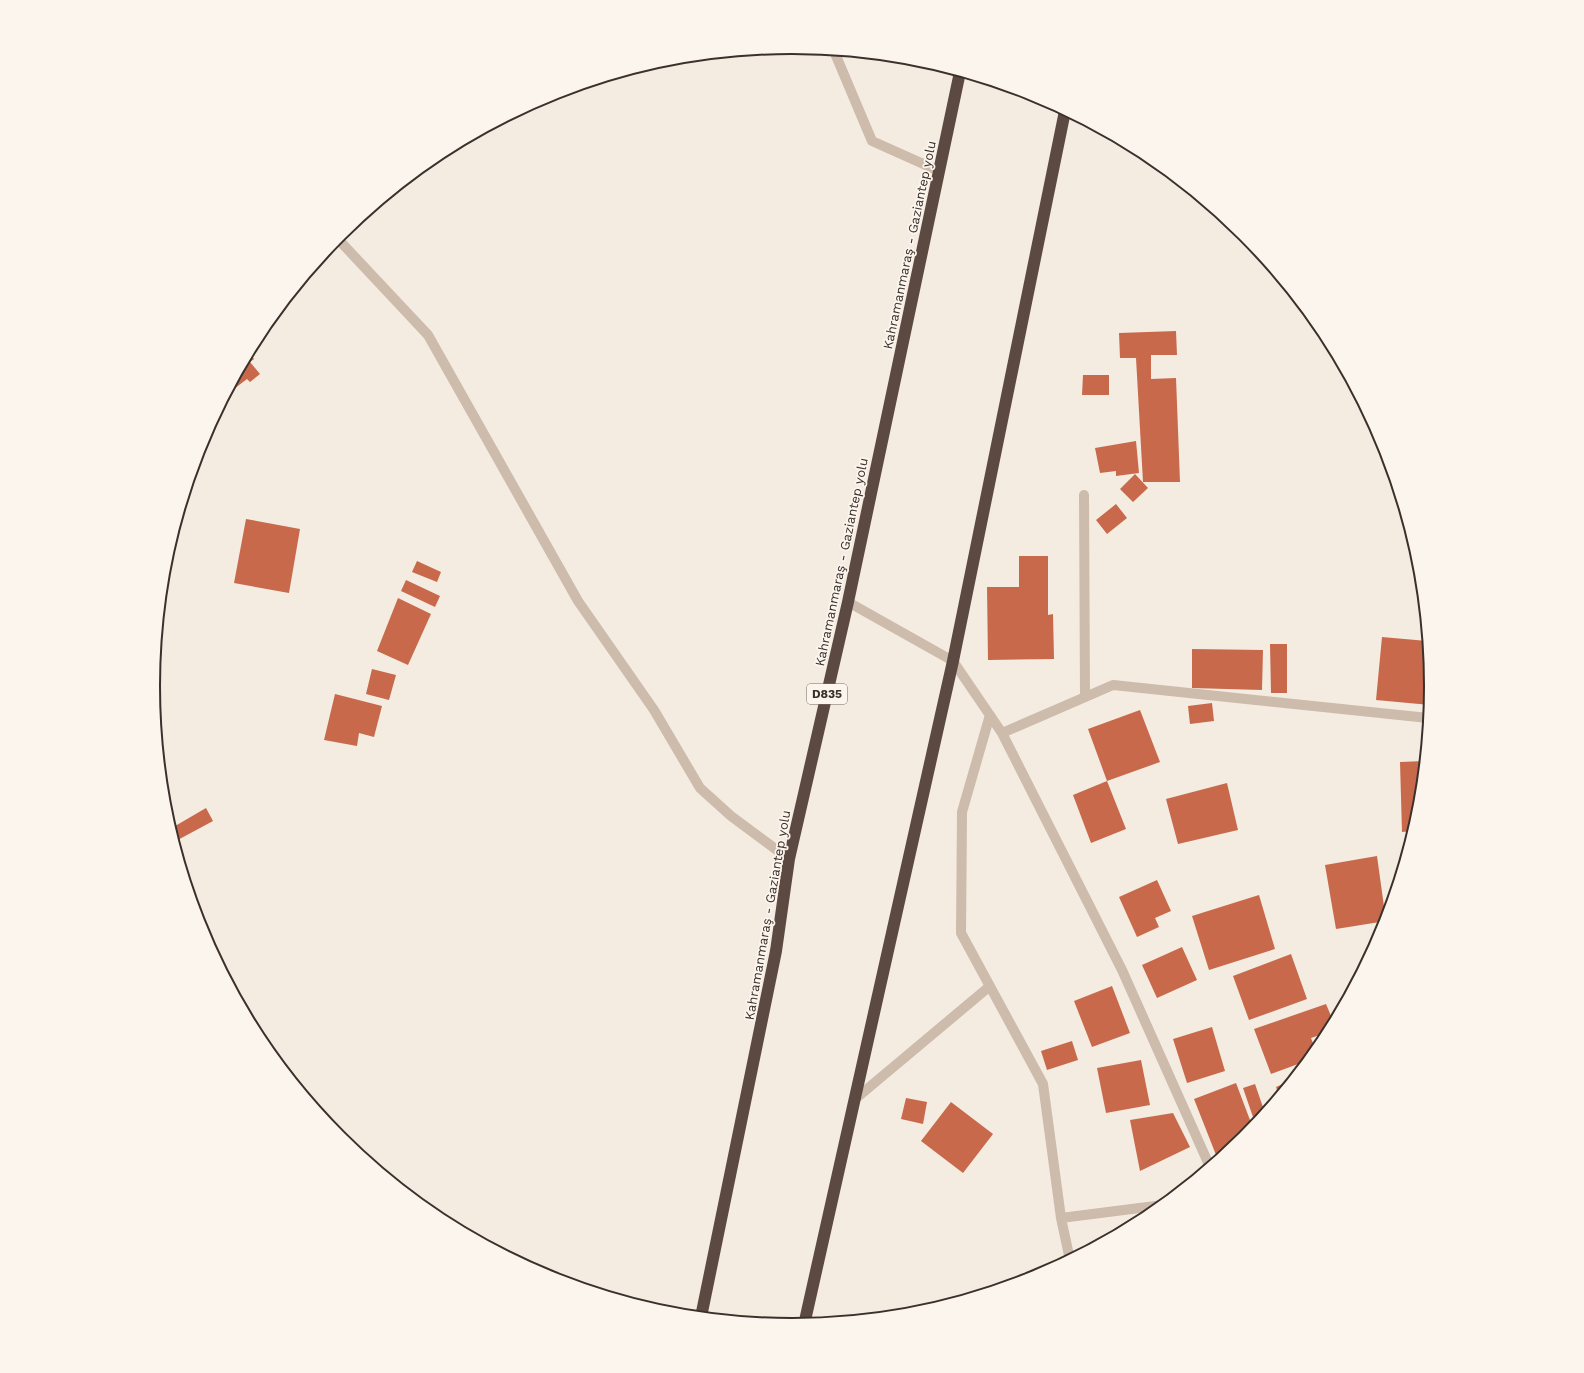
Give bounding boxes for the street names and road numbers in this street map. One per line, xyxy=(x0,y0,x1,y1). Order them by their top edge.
street label: Kahramanmaraş - Gaziantep yolu xyxy=(880,139,939,351)
street label: Kahramanmaraş - Gaziantep yolu xyxy=(812,456,871,668)
road number: D835 xyxy=(807,684,847,704)
street label: Kahramanmaraş - Gaziantep yolu xyxy=(742,809,793,1021)

